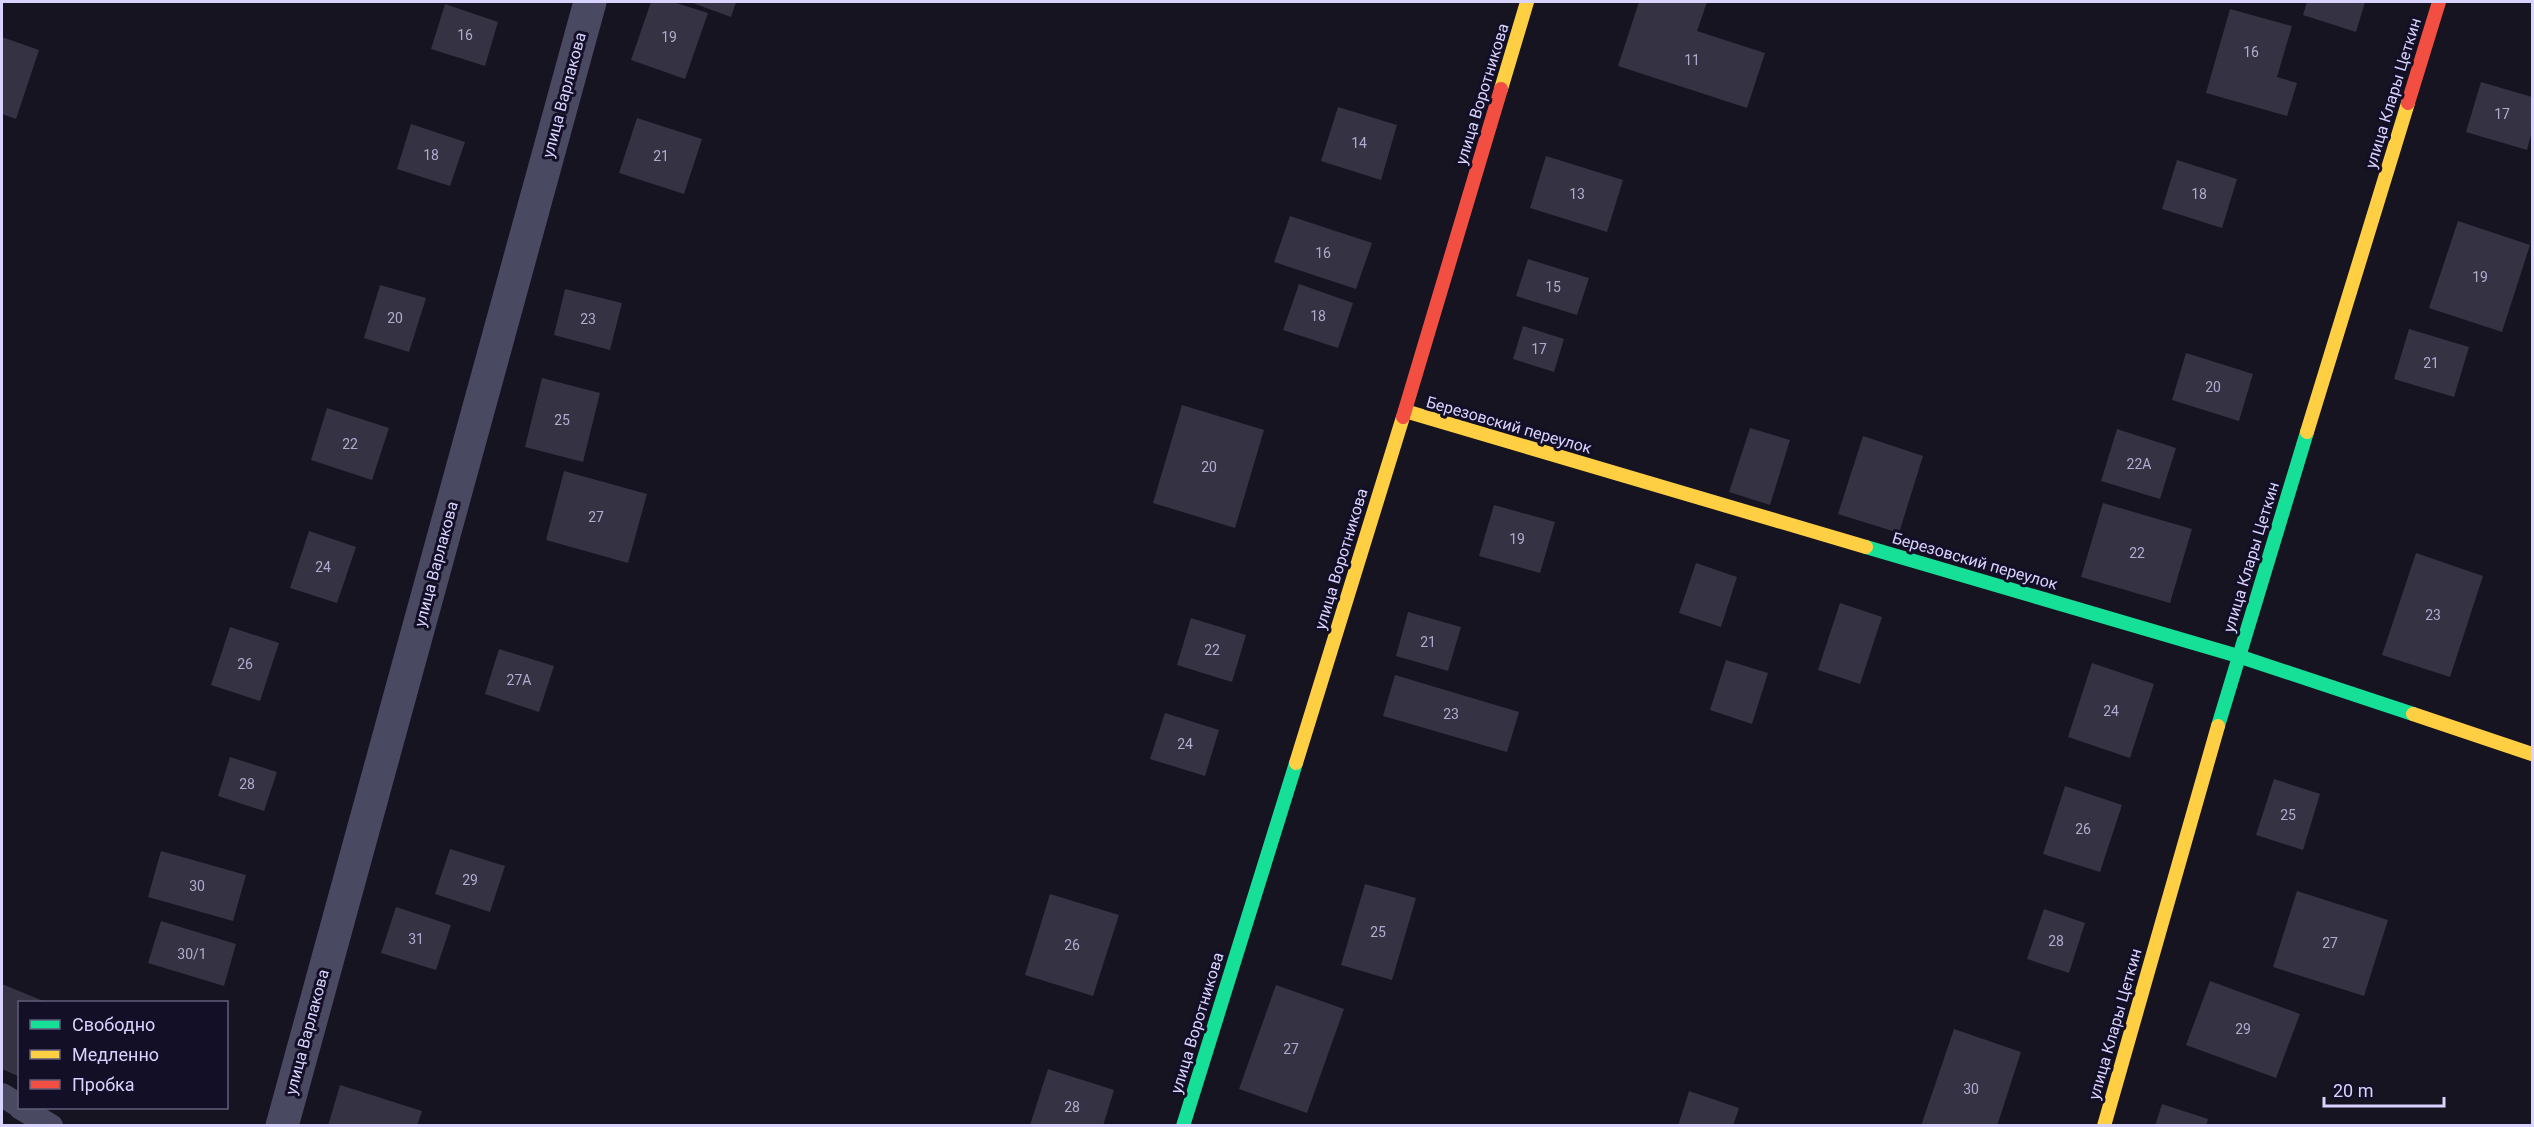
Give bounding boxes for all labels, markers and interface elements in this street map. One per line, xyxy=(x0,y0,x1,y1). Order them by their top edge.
street label: улица Клары Цеткин xyxy=(2361,15,2425,171)
street label: улица Воротникова xyxy=(1451,21,1513,167)
house number: 16 xyxy=(457,27,473,43)
house number: 19 xyxy=(661,29,677,45)
street label: улица Варлакова xyxy=(538,30,590,160)
house number: 16 xyxy=(2243,44,2259,60)
house number: 11 xyxy=(1684,52,1700,68)
house number: 17 xyxy=(2494,106,2510,122)
house number: 14 xyxy=(1351,135,1367,151)
house number: 18 xyxy=(423,147,439,163)
house number: 21 xyxy=(653,148,669,164)
house number: 13 xyxy=(1569,186,1585,202)
house number: 18 xyxy=(2191,186,2207,202)
house number: 16 xyxy=(1315,245,1331,261)
house number: 19 xyxy=(2472,269,2488,285)
house number: 15 xyxy=(1545,279,1561,295)
house number: 18 xyxy=(1310,308,1326,324)
house number: 20 xyxy=(387,310,403,326)
house number: 23 xyxy=(580,311,596,327)
house number: 17 xyxy=(1531,341,1547,357)
house number: 21 xyxy=(2423,355,2439,371)
house number: 20 xyxy=(2205,379,2221,395)
street label: Березовский переулок xyxy=(1424,392,1594,458)
house number: 25 xyxy=(554,412,570,428)
house number: 22 xyxy=(342,436,358,452)
house number: 22А xyxy=(2127,456,2151,472)
house number: 20 xyxy=(1201,459,1217,475)
street label: улица Клары Цеткин xyxy=(2219,479,2283,635)
street label: улица Воротникова xyxy=(1310,486,1372,632)
street label: улица Варлакова xyxy=(410,499,462,629)
house number: 27 xyxy=(588,509,604,525)
street label: Березовский переулок xyxy=(1890,528,2060,594)
house number: 19 xyxy=(1509,531,1525,547)
house number: 22 xyxy=(2129,545,2145,561)
house number: 24 xyxy=(315,559,331,575)
house number: 23 xyxy=(2425,607,2441,623)
house number: 21 xyxy=(1420,634,1436,650)
house number: 22 xyxy=(1204,642,1220,658)
house number: 26 xyxy=(237,656,253,672)
house number: 27А xyxy=(507,672,531,688)
house number: 24 xyxy=(2103,703,2119,719)
house number: 23 xyxy=(1443,706,1459,722)
house number: 24 xyxy=(1177,736,1193,752)
house number: 28 xyxy=(239,776,255,792)
house number: 25 xyxy=(2280,807,2296,823)
house number: 26 xyxy=(2075,821,2091,837)
house number: 29 xyxy=(462,872,478,888)
house number: 30 xyxy=(189,878,205,894)
house number: 25 xyxy=(1370,924,1386,940)
house number: 31 xyxy=(408,931,424,947)
house number: 28 xyxy=(2048,933,2064,949)
house number: 27 xyxy=(2322,935,2338,951)
house number: 26 xyxy=(1064,937,1080,953)
house number: 30/1 xyxy=(177,946,207,962)
street label: улица Клары Цеткин xyxy=(2084,946,2146,1102)
street label: улица Воротникова xyxy=(1166,950,1228,1096)
street label: улица Варлакова xyxy=(281,967,333,1097)
legend xyxy=(18,1001,228,1109)
text: Свободно xyxy=(72,1014,155,1035)
house number: 29 xyxy=(2235,1021,2251,1037)
house number: 27 xyxy=(1283,1041,1299,1057)
text: Медленно xyxy=(72,1044,159,1065)
scale bar xyxy=(2324,1070,2444,1108)
text: Пробка xyxy=(72,1074,135,1095)
text: 20 m xyxy=(2333,1080,2373,1101)
house number: 30 xyxy=(1963,1081,1979,1097)
house number: 28 xyxy=(1064,1099,1080,1115)

